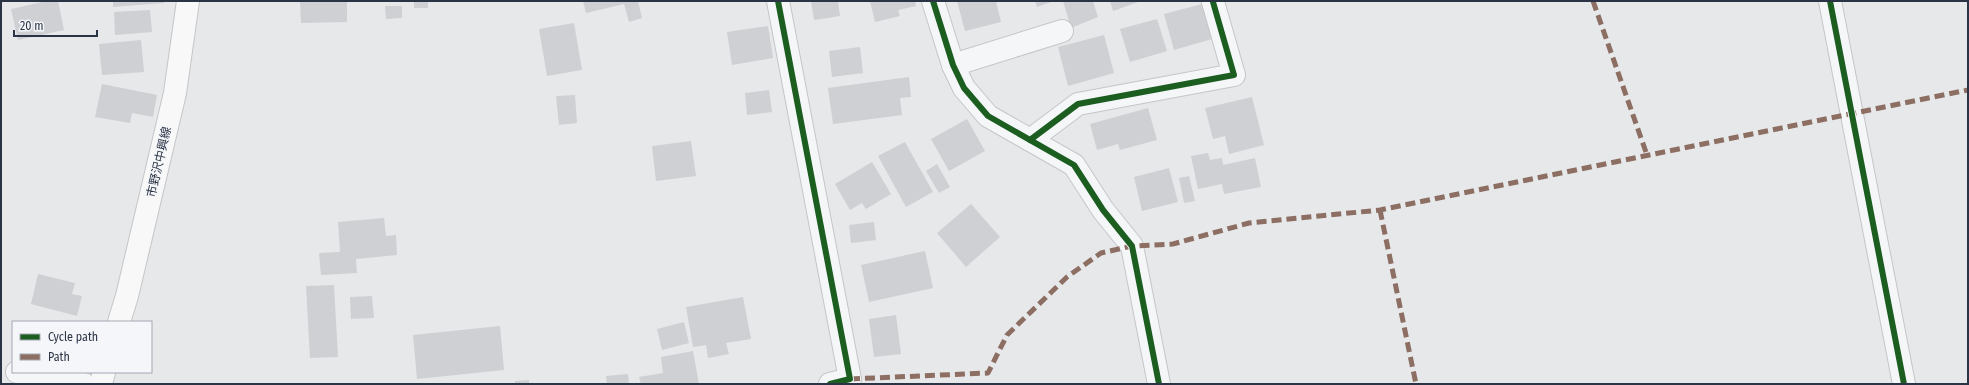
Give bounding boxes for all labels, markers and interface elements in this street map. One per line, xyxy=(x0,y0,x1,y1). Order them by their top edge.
scale bar xyxy=(14,12,97,38)
text: 20 m xyxy=(20,19,44,33)
street label: 市野沢中興線 xyxy=(144,125,174,199)
legend xyxy=(12,321,152,373)
text: Cycle path xyxy=(48,330,98,344)
text: Path xyxy=(48,350,70,364)

